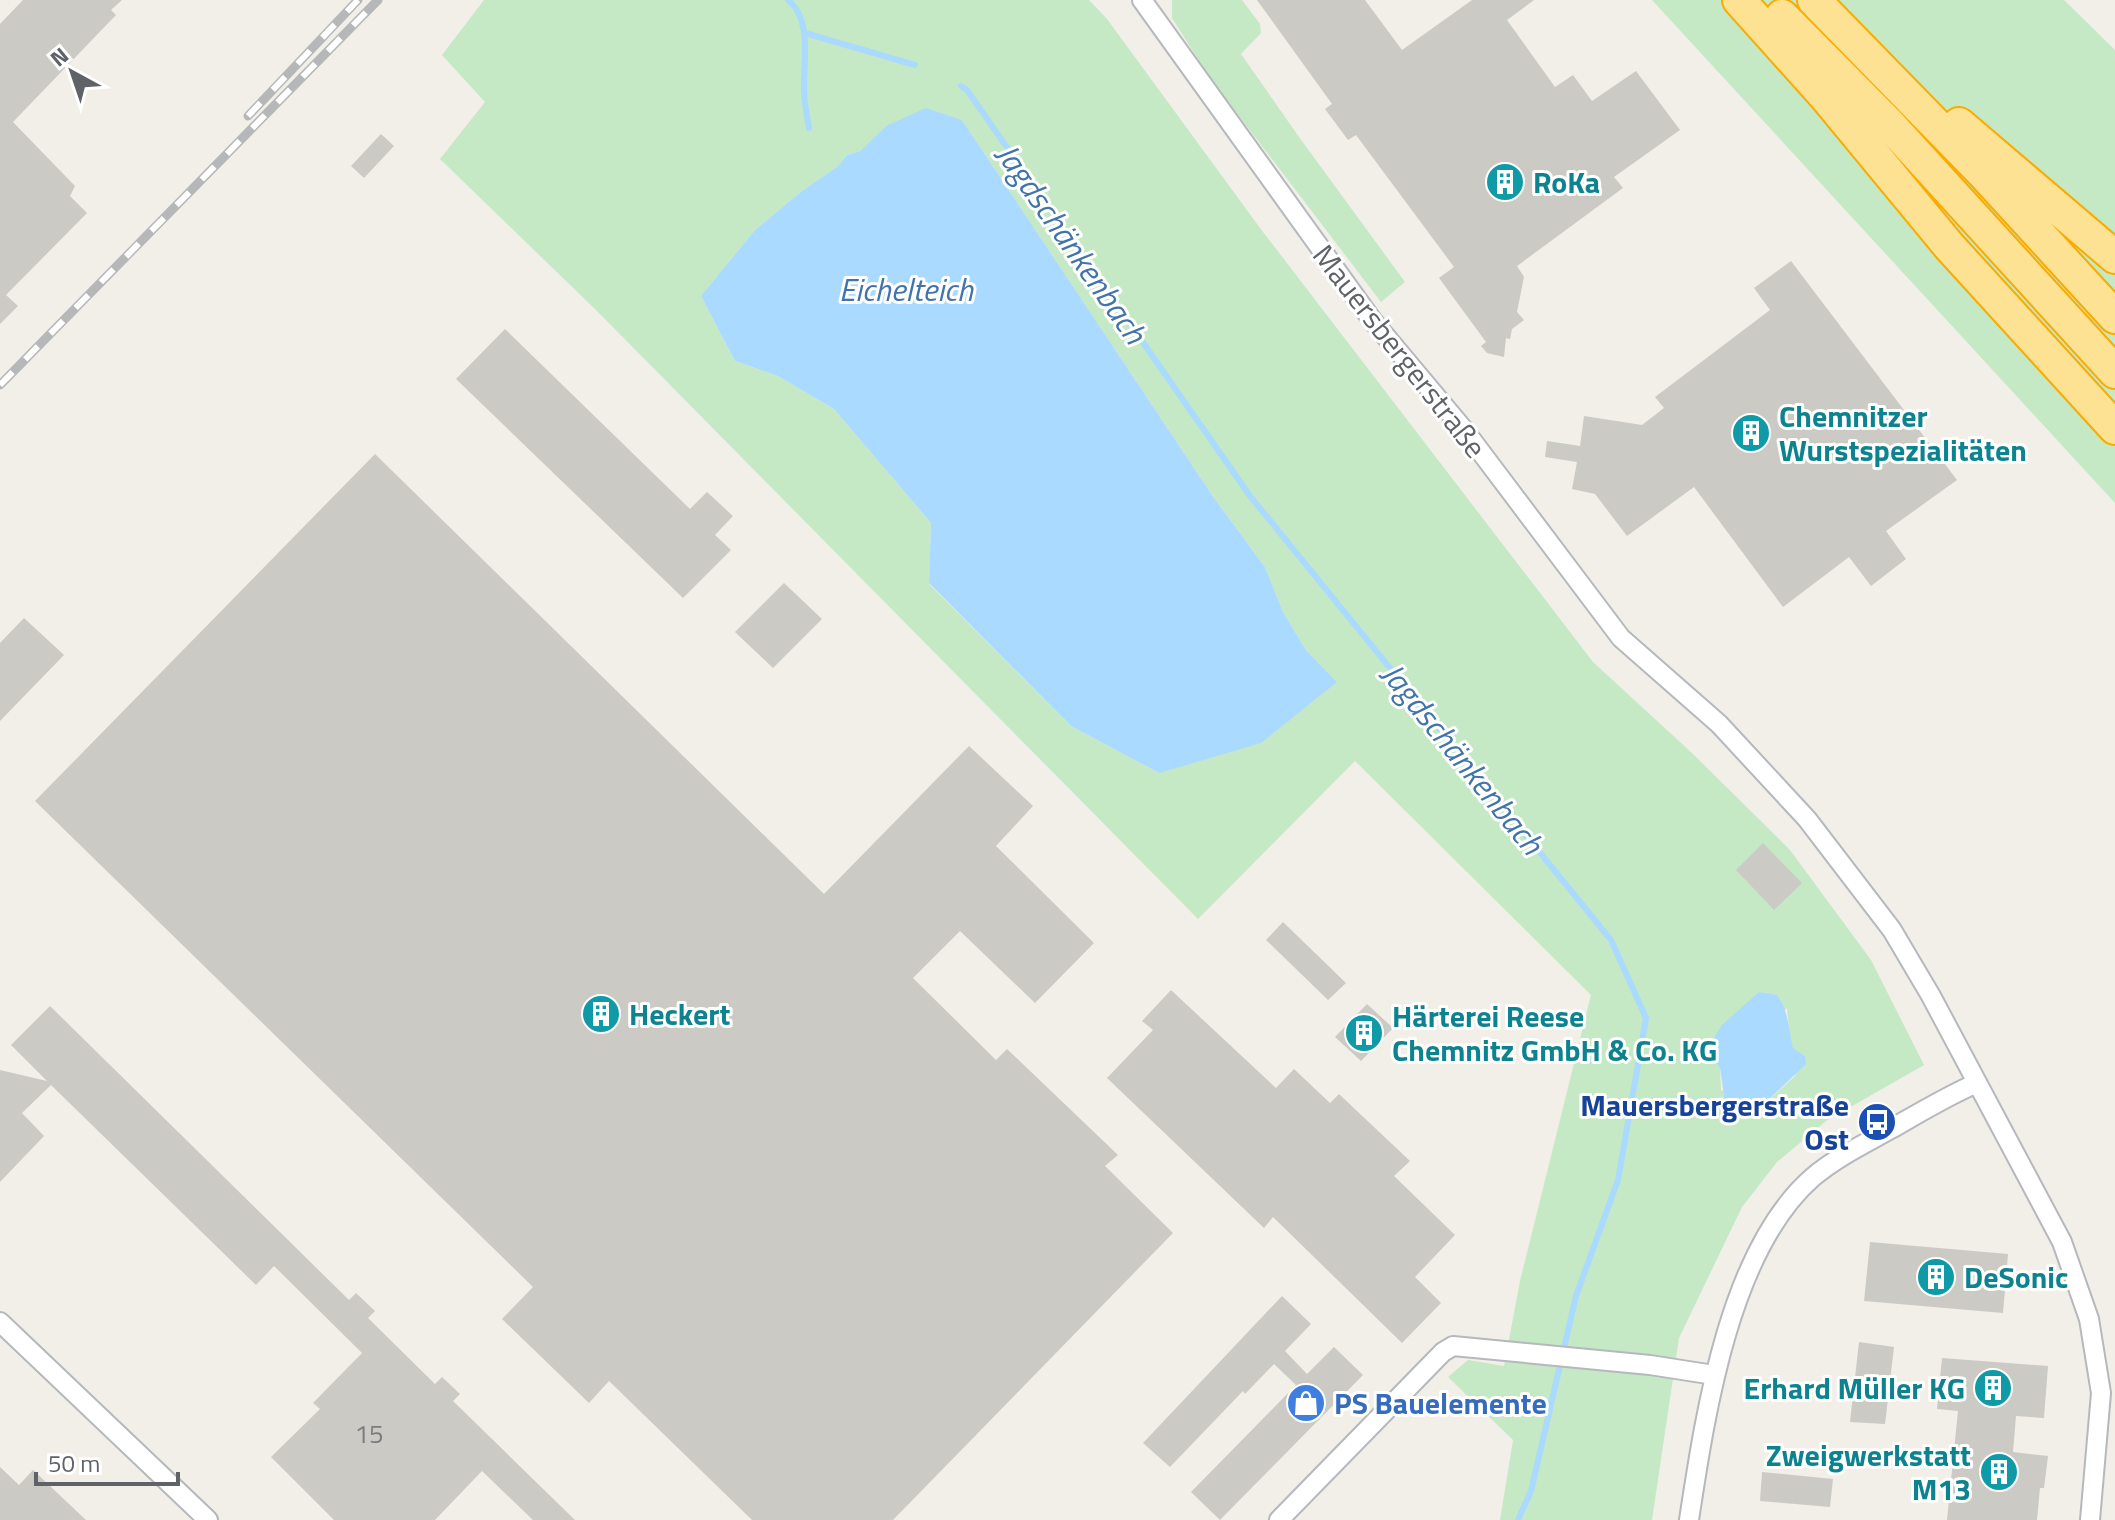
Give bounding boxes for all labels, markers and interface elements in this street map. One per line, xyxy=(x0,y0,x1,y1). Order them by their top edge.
north arrow xyxy=(32,32,112,112)
text: N xyxy=(42,39,76,75)
water label: Jagdschänkenbach xyxy=(985,133,1160,354)
place label: RoKa xyxy=(1533,159,1600,205)
building icon: RoKa xyxy=(1484,161,1526,203)
street label: Mauersbergerstraße xyxy=(1302,234,1498,468)
water label: Eichelteich xyxy=(839,265,974,313)
place label: Chemnitzer Wurstspezialitäten xyxy=(1779,393,2027,473)
building icon: Chemnitzer Wurstspezialitäten xyxy=(1730,412,1772,454)
water label: Jagdschänkenbach xyxy=(1370,651,1556,865)
place label: Heckert xyxy=(629,991,730,1037)
building icon: Heckert xyxy=(580,993,622,1035)
place label: Härterei Reese Chemnitz GmbH & Co. KG xyxy=(1392,993,1717,1073)
building icon: Härterei Reese Chemnitz GmbH & Co. KG xyxy=(1343,1012,1385,1054)
place label: Mauersbergerstraße Ost xyxy=(1580,1082,1849,1162)
bus stop icon: Mauersbergerstraße Ost xyxy=(1856,1101,1898,1143)
place label: DeSonic xyxy=(1964,1254,2068,1300)
building icon: DeSonic xyxy=(1915,1256,1957,1298)
place label: Erhard Müller KG xyxy=(1744,1365,1965,1411)
building icon: Erhard Müller KG xyxy=(1972,1367,2014,1409)
place label: PS Bauelemente xyxy=(1334,1380,1547,1426)
shop icon: PS Bauelemente xyxy=(1285,1382,1327,1424)
house number: 15 xyxy=(354,1414,384,1453)
place label: Zweigwerkstatt M13 xyxy=(1766,1432,1971,1512)
scale bar xyxy=(36,1436,178,1486)
text: 50 m xyxy=(48,1445,100,1481)
building icon: Zweigwerkstatt M13 xyxy=(1978,1451,2020,1493)

